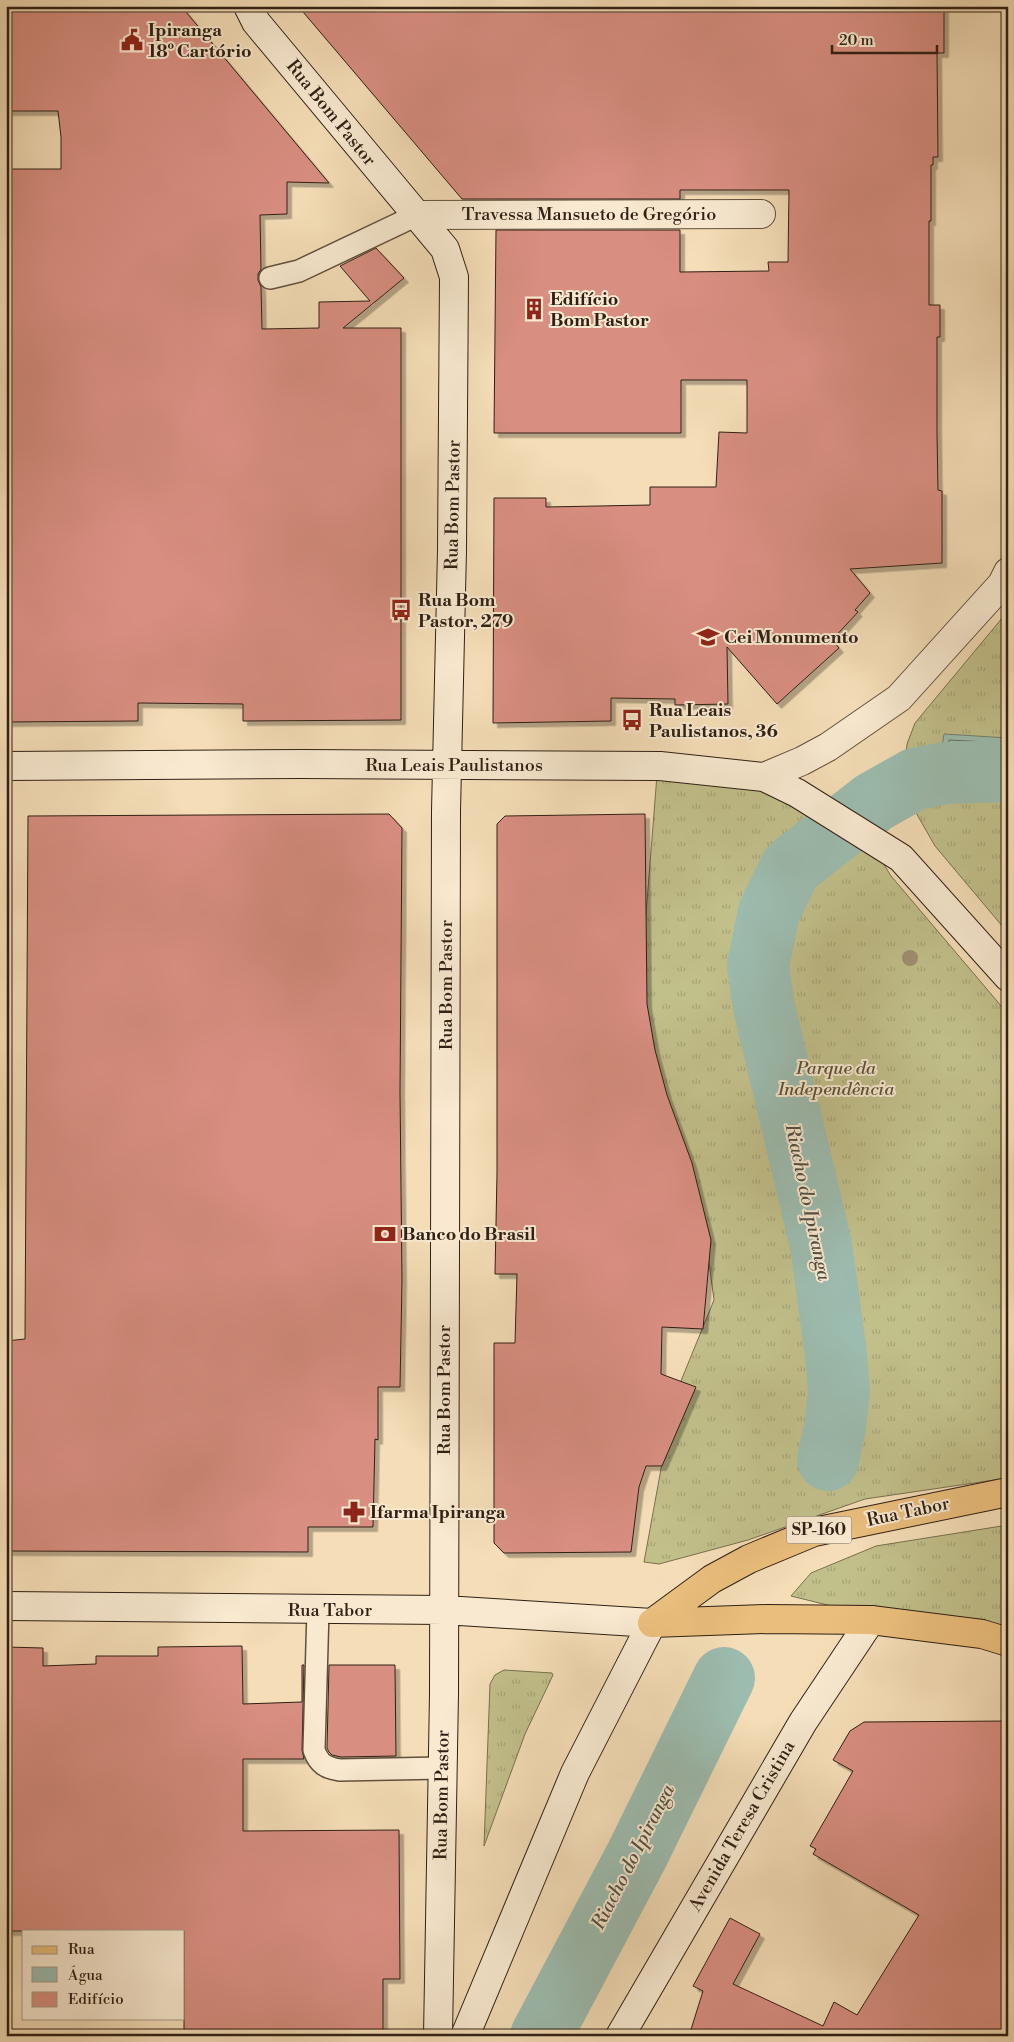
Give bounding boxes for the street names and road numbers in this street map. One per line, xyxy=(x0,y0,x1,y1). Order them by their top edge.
street label: Rua Bom Pastor xyxy=(281,55,381,171)
street label: Travessa Mansueto de Gregório xyxy=(462,203,716,226)
street label: Rua Bom Pastor xyxy=(440,439,466,570)
street label: Rua Leais Paulistanos xyxy=(365,754,543,777)
street label: Rua Bom Pastor xyxy=(435,920,458,1050)
street label: Rua Bom Pastor xyxy=(433,1325,456,1455)
street label: Rua Tabor xyxy=(864,1492,952,1532)
road number: SP-160 xyxy=(786,1516,852,1544)
street label: Rua Tabor xyxy=(288,1599,372,1622)
street label: Rua Bom Pastor xyxy=(429,1729,455,1860)
street label: Avenida Teresa Cristina xyxy=(683,1736,801,1916)

